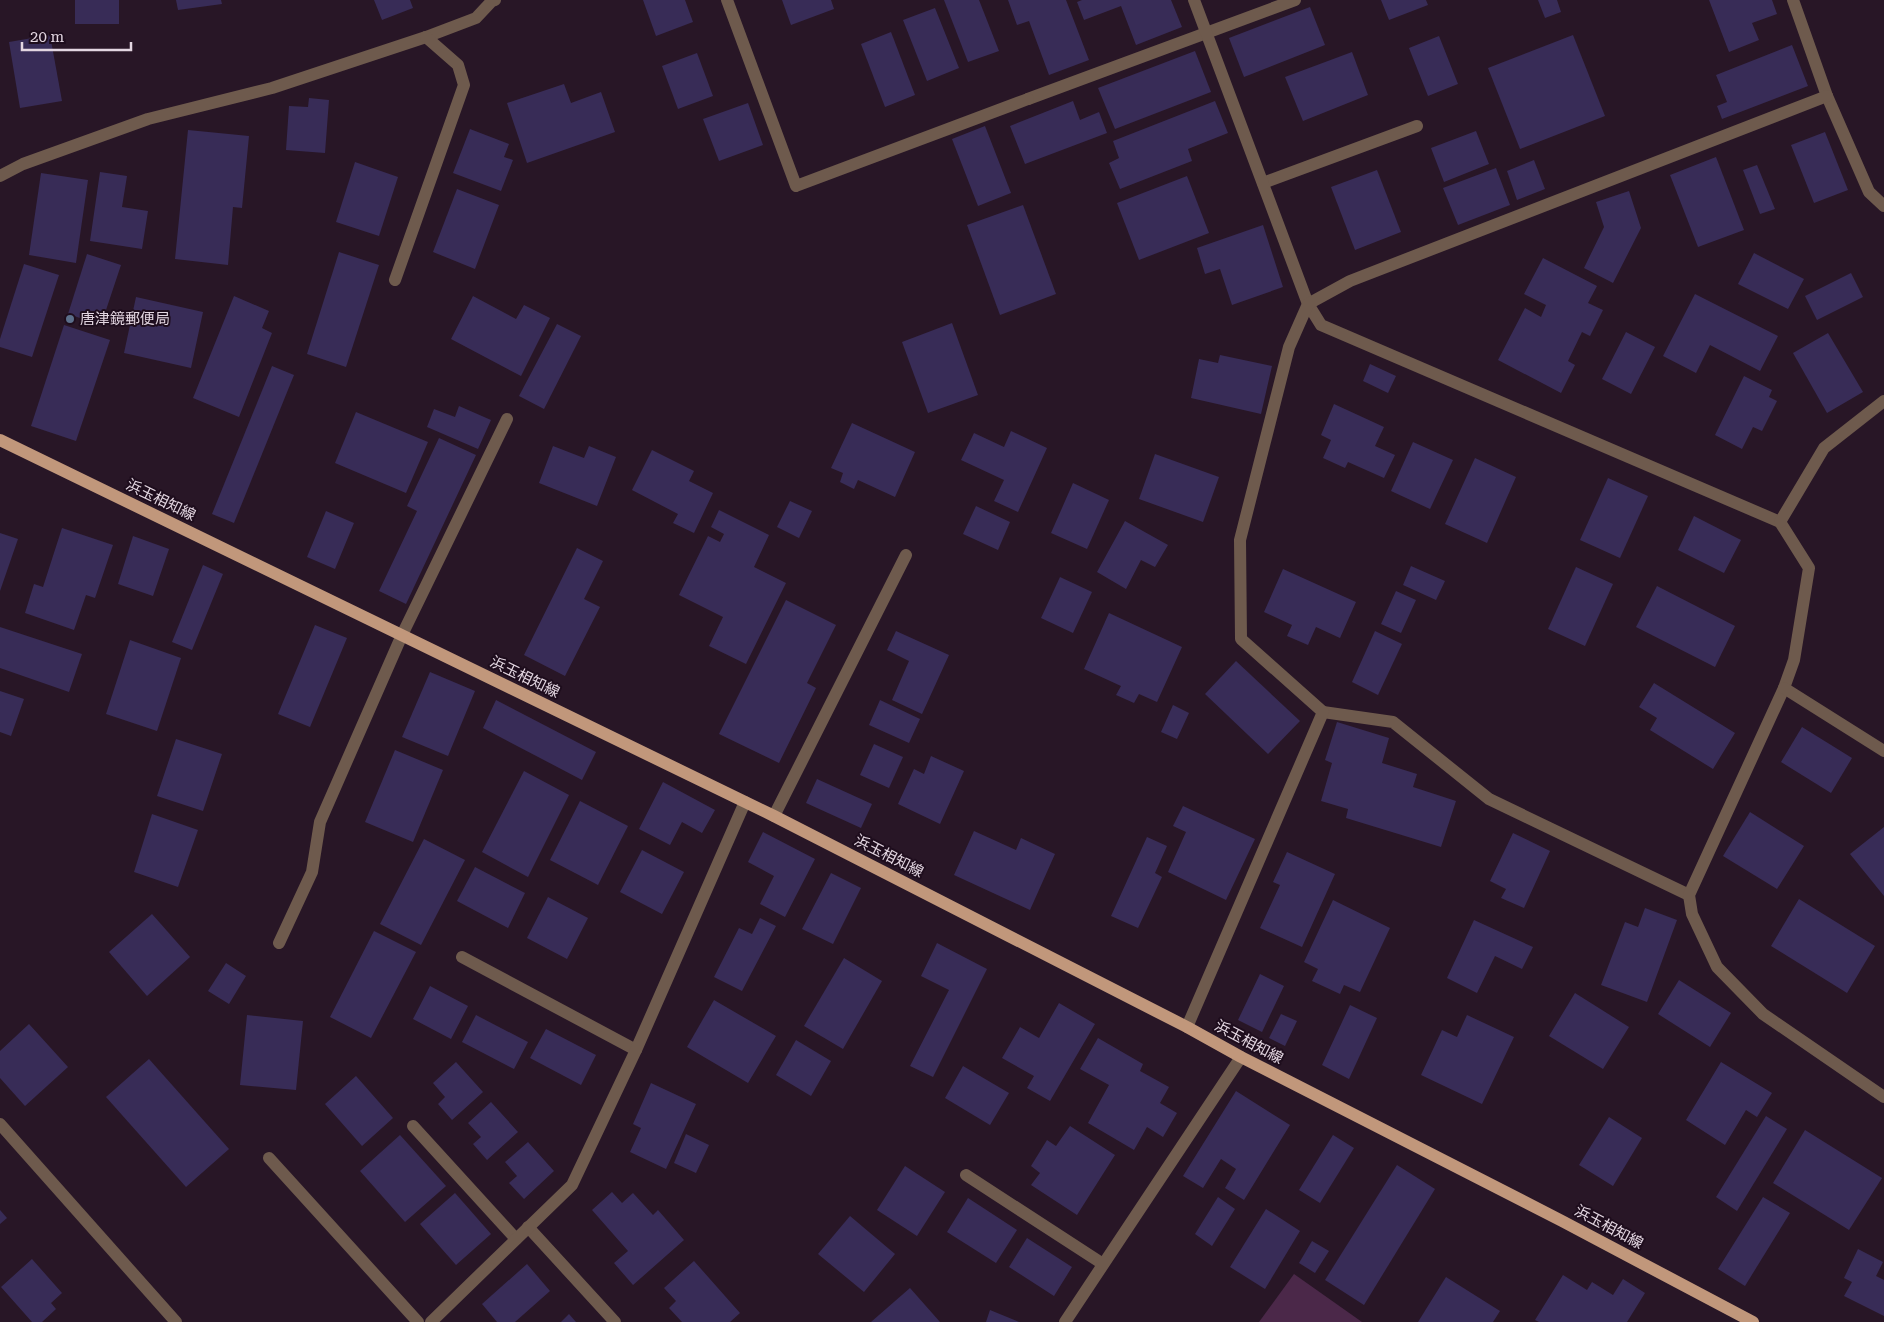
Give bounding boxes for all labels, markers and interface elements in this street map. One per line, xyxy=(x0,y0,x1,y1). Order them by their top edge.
scale bar xyxy=(22,20,131,52)
text: 20 m xyxy=(30,28,65,46)
place label: 唐津鏡郵便局 xyxy=(80,310,170,328)
marker: 唐津鏡郵便局 xyxy=(64,313,76,325)
street label: 浜玉相知線 xyxy=(123,475,199,525)
street label: 浜玉相知線 xyxy=(487,652,563,702)
street label: 浜玉相知線 xyxy=(851,831,927,881)
street label: 浜玉相知線 xyxy=(1212,1016,1286,1068)
street label: 浜玉相知線 xyxy=(1572,1201,1646,1253)

